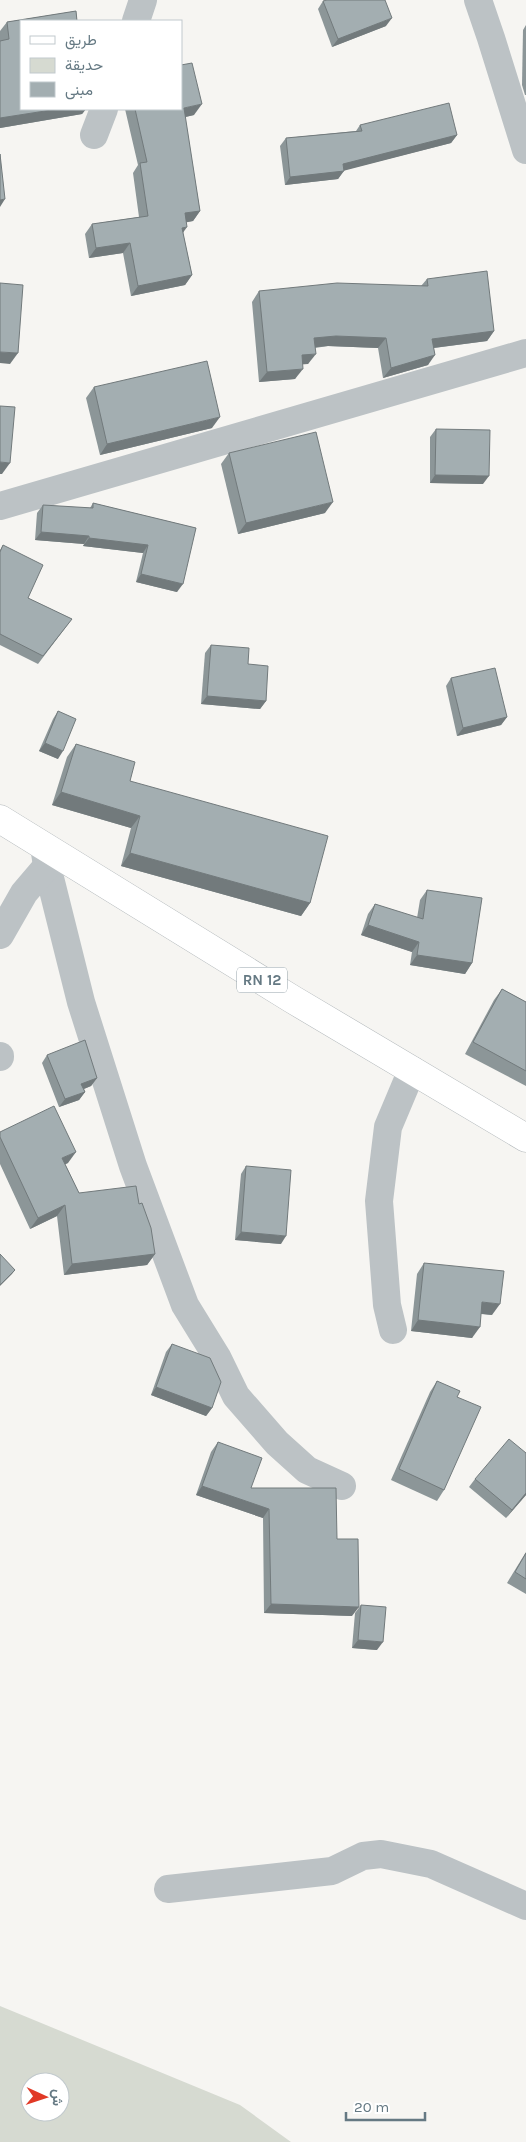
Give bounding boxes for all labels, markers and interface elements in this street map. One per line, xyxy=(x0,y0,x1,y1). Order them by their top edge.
legend xyxy=(20,20,182,110)
text: طريق xyxy=(65,31,97,50)
text: حديقة xyxy=(65,56,103,74)
text: مبنى xyxy=(65,81,93,100)
road number: RN 12 xyxy=(237,968,287,992)
north arrow xyxy=(20,2072,70,2122)
text: ش xyxy=(49,2089,66,2107)
scale bar xyxy=(346,2090,425,2122)
text: 20 m xyxy=(354,2098,389,2116)

